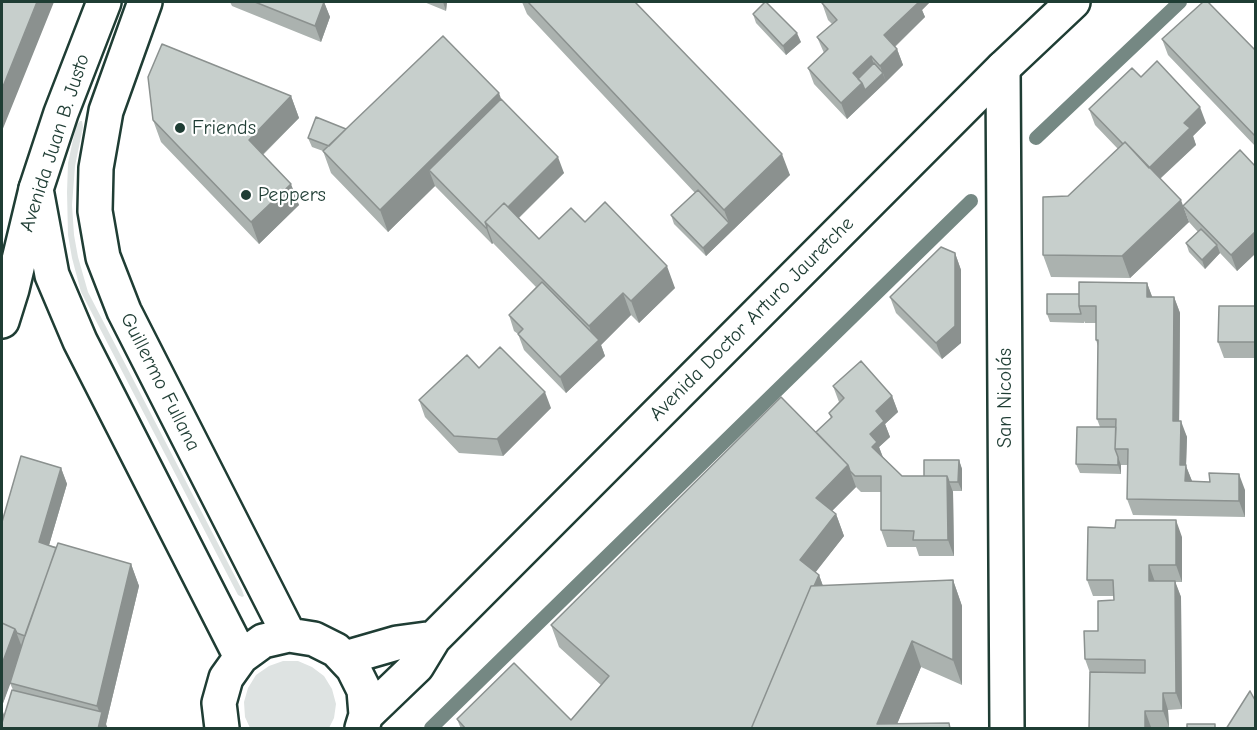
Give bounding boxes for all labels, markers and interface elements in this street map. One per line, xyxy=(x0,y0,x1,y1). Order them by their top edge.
street label: Avenida Juan B. Justo xyxy=(15,51,95,235)
place label: Friends xyxy=(192,116,256,140)
marker: Friends xyxy=(173,121,187,135)
place label: Peppers xyxy=(258,183,326,207)
marker: Peppers xyxy=(239,188,253,202)
street label: Avenida Doctor Arturo Jauretche xyxy=(645,212,859,426)
street label: Guillermo Fullana xyxy=(115,309,205,455)
street label: San Nicolás xyxy=(993,348,1017,448)

